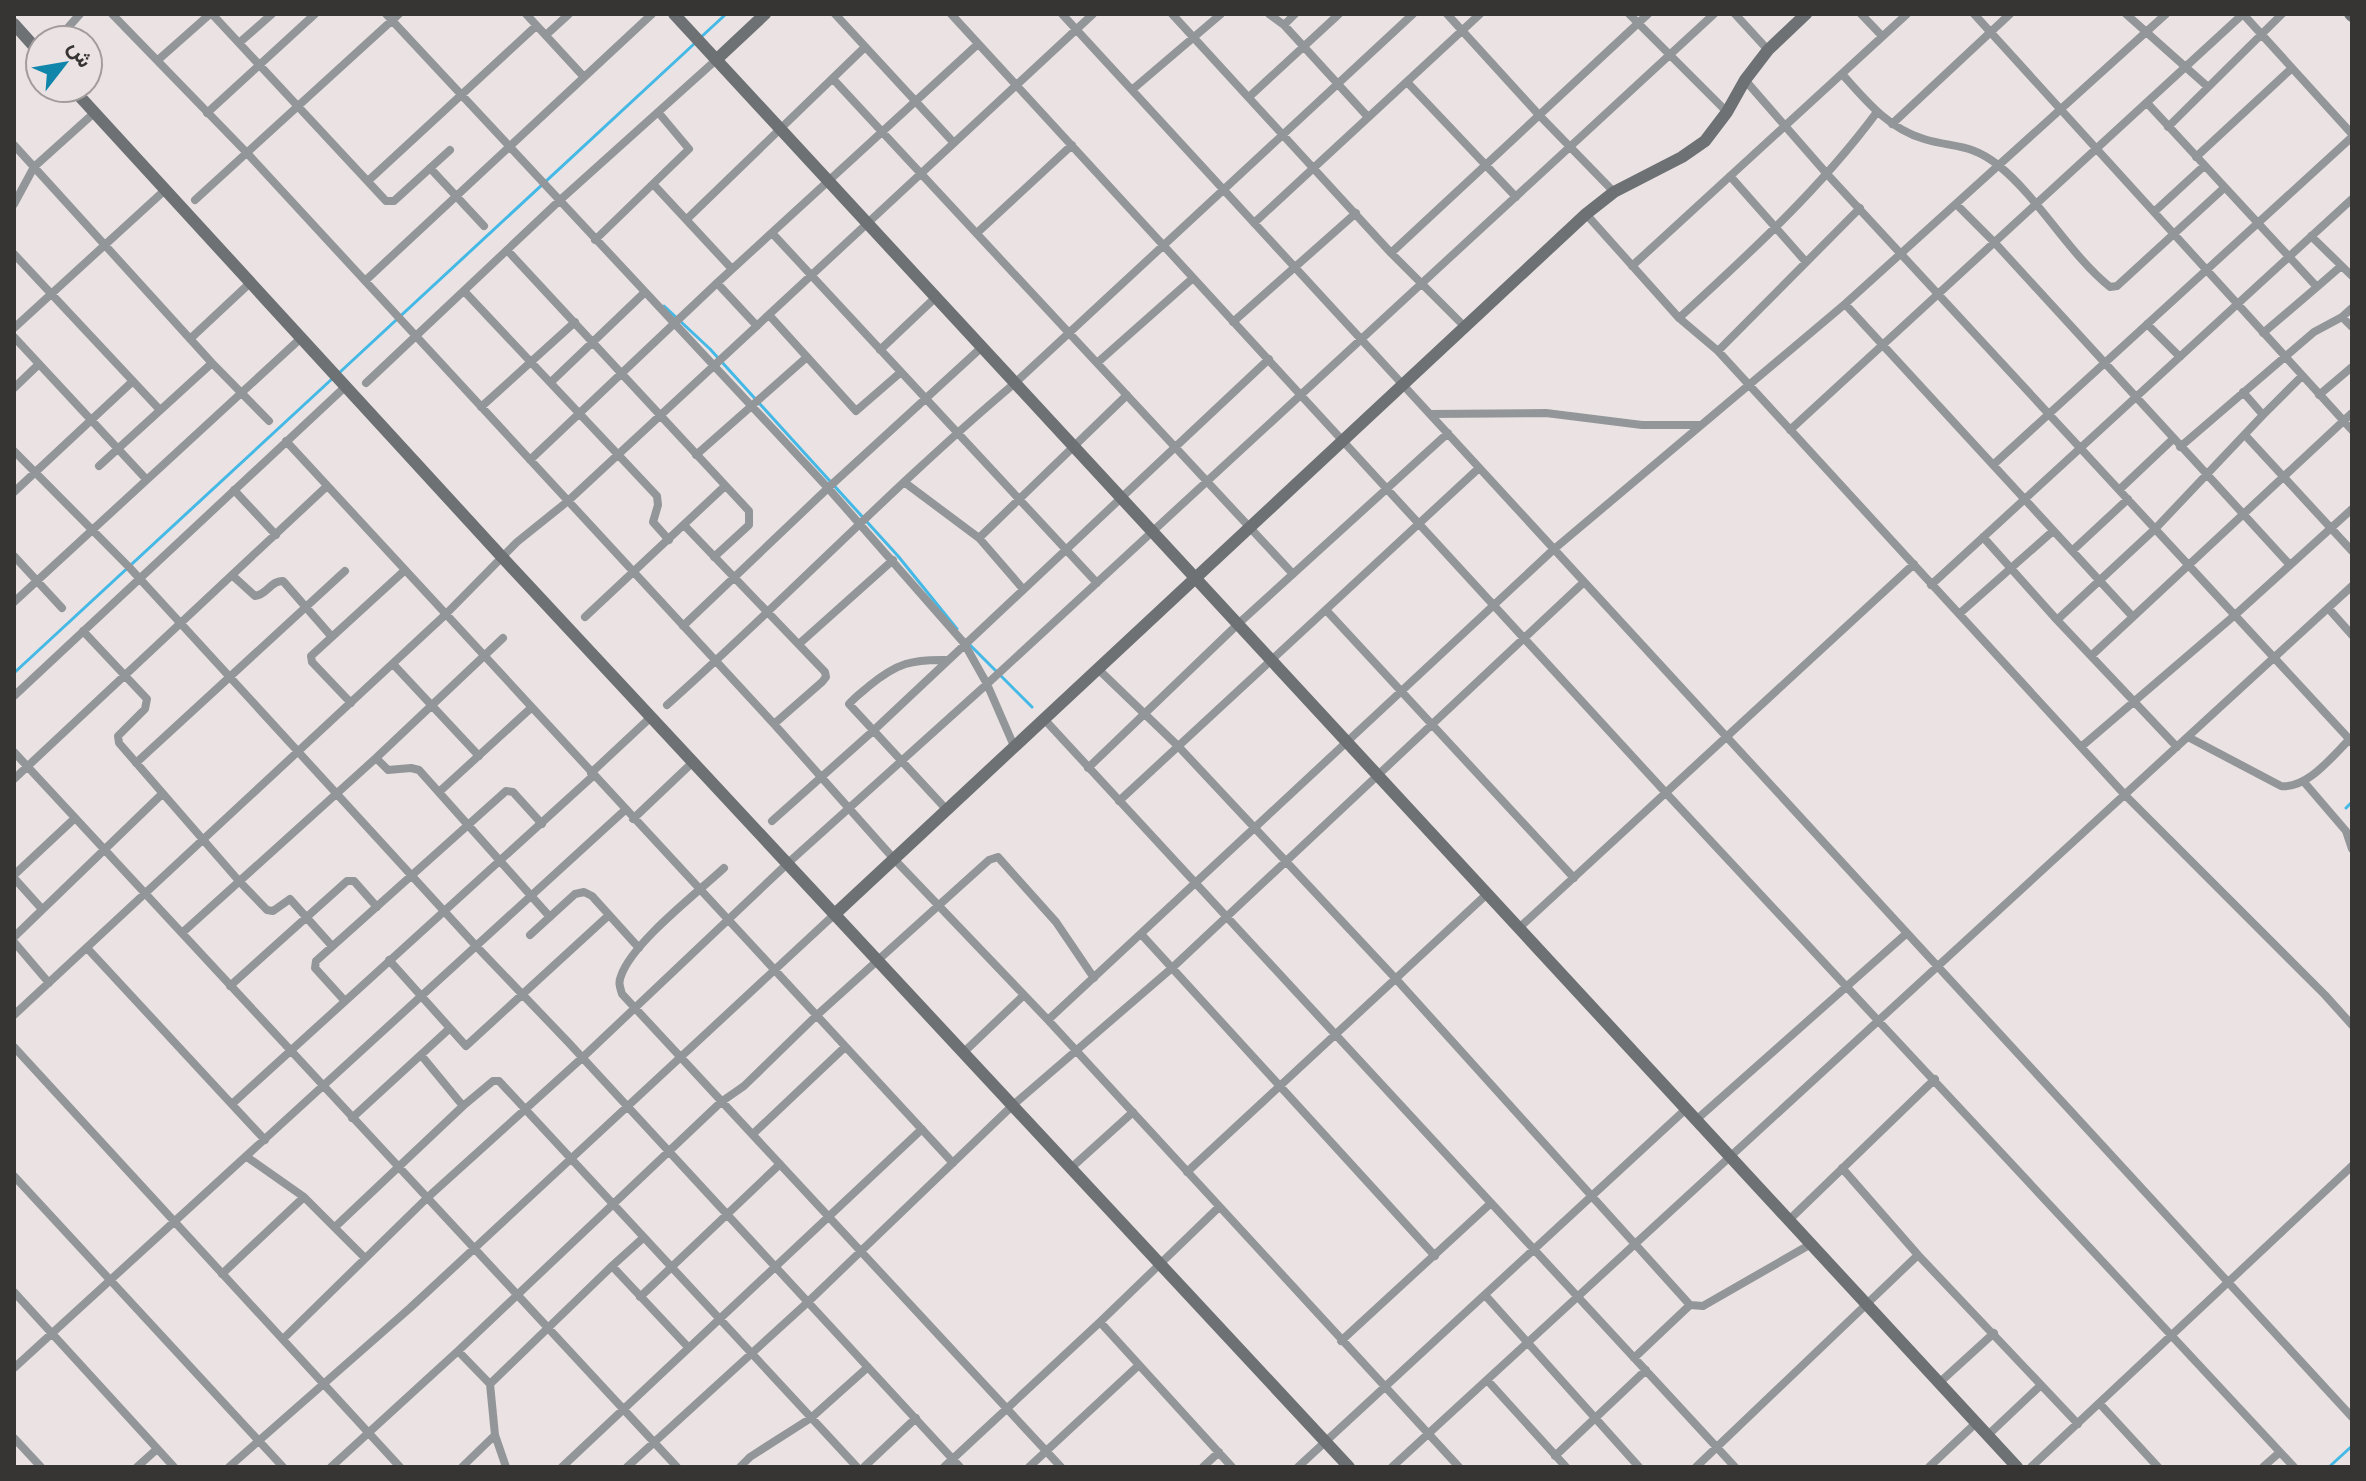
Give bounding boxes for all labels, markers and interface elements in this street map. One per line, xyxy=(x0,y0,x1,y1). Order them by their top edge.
north arrow xyxy=(24,24,104,104)
text: ش xyxy=(62,35,100,72)

